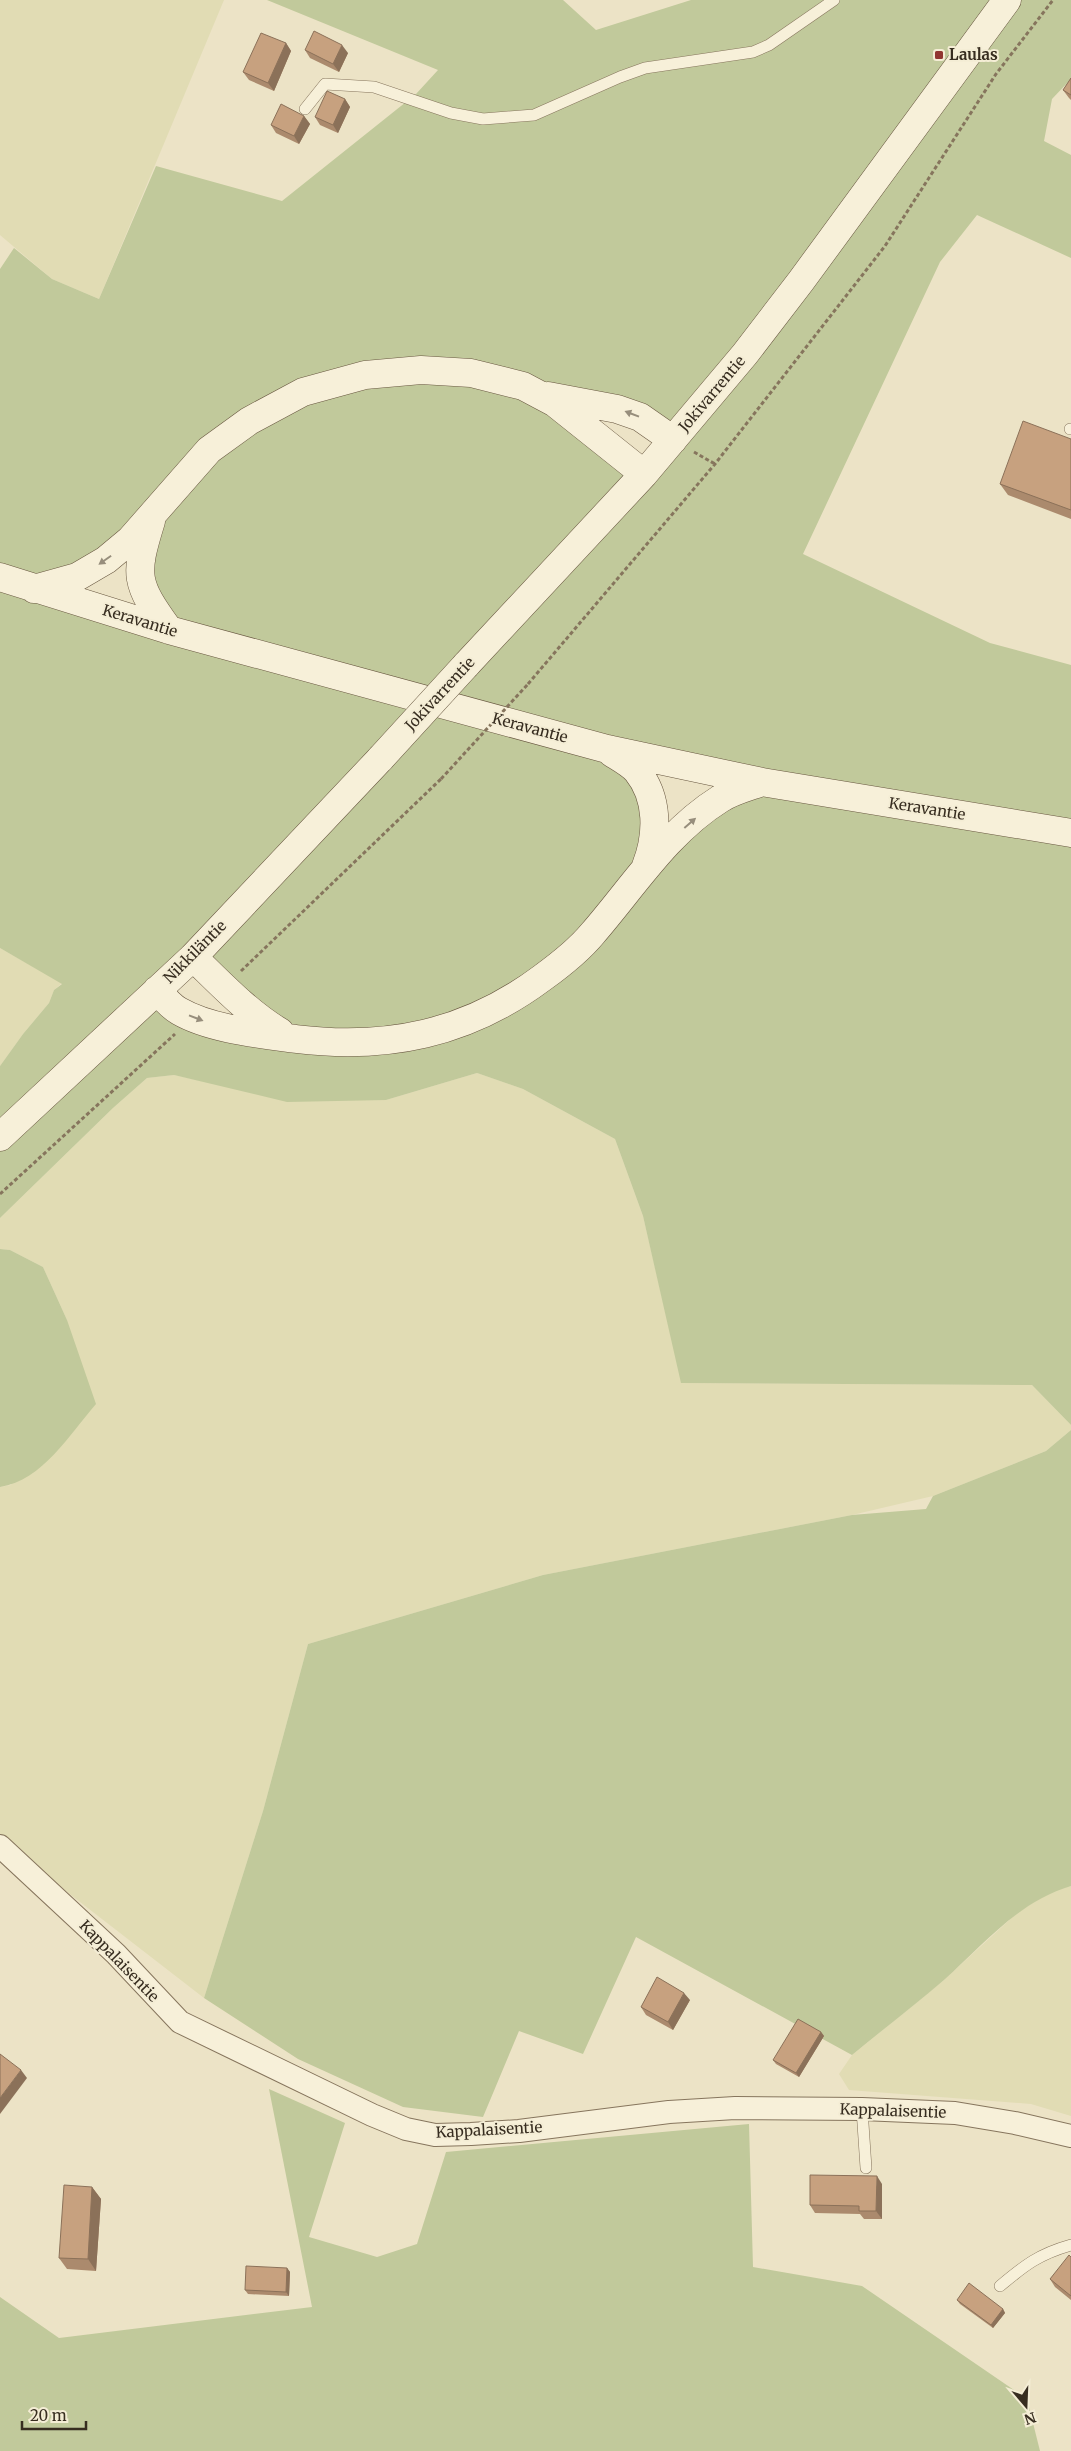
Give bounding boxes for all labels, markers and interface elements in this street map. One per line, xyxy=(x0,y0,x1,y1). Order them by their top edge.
place label: Laulas xyxy=(949,45,998,64)
marker: Laulas xyxy=(933,49,945,61)
street label: Jokivarrentie xyxy=(674,352,749,436)
one-way arrow xyxy=(624,410,639,418)
one-way arrow xyxy=(99,555,112,565)
street label: Keravantie xyxy=(100,600,180,641)
street label: Jokivarrentie xyxy=(400,653,479,735)
street label: Keravantie xyxy=(490,708,570,747)
street label: Keravantie xyxy=(887,793,967,824)
one-way arrow xyxy=(683,818,696,829)
street label: Nikkiläntie xyxy=(159,916,230,987)
one-way arrow xyxy=(188,1015,203,1022)
street label: Kappalaisentie xyxy=(76,1916,163,2006)
street label: Kappalaisentie xyxy=(839,2099,947,2122)
street label: Kappalaisentie xyxy=(435,2117,543,2142)
north arrow xyxy=(1001,2381,1051,2431)
scale bar xyxy=(22,2398,86,2430)
text: 20 m xyxy=(30,2406,67,2425)
text: N xyxy=(1022,2408,1038,2429)

